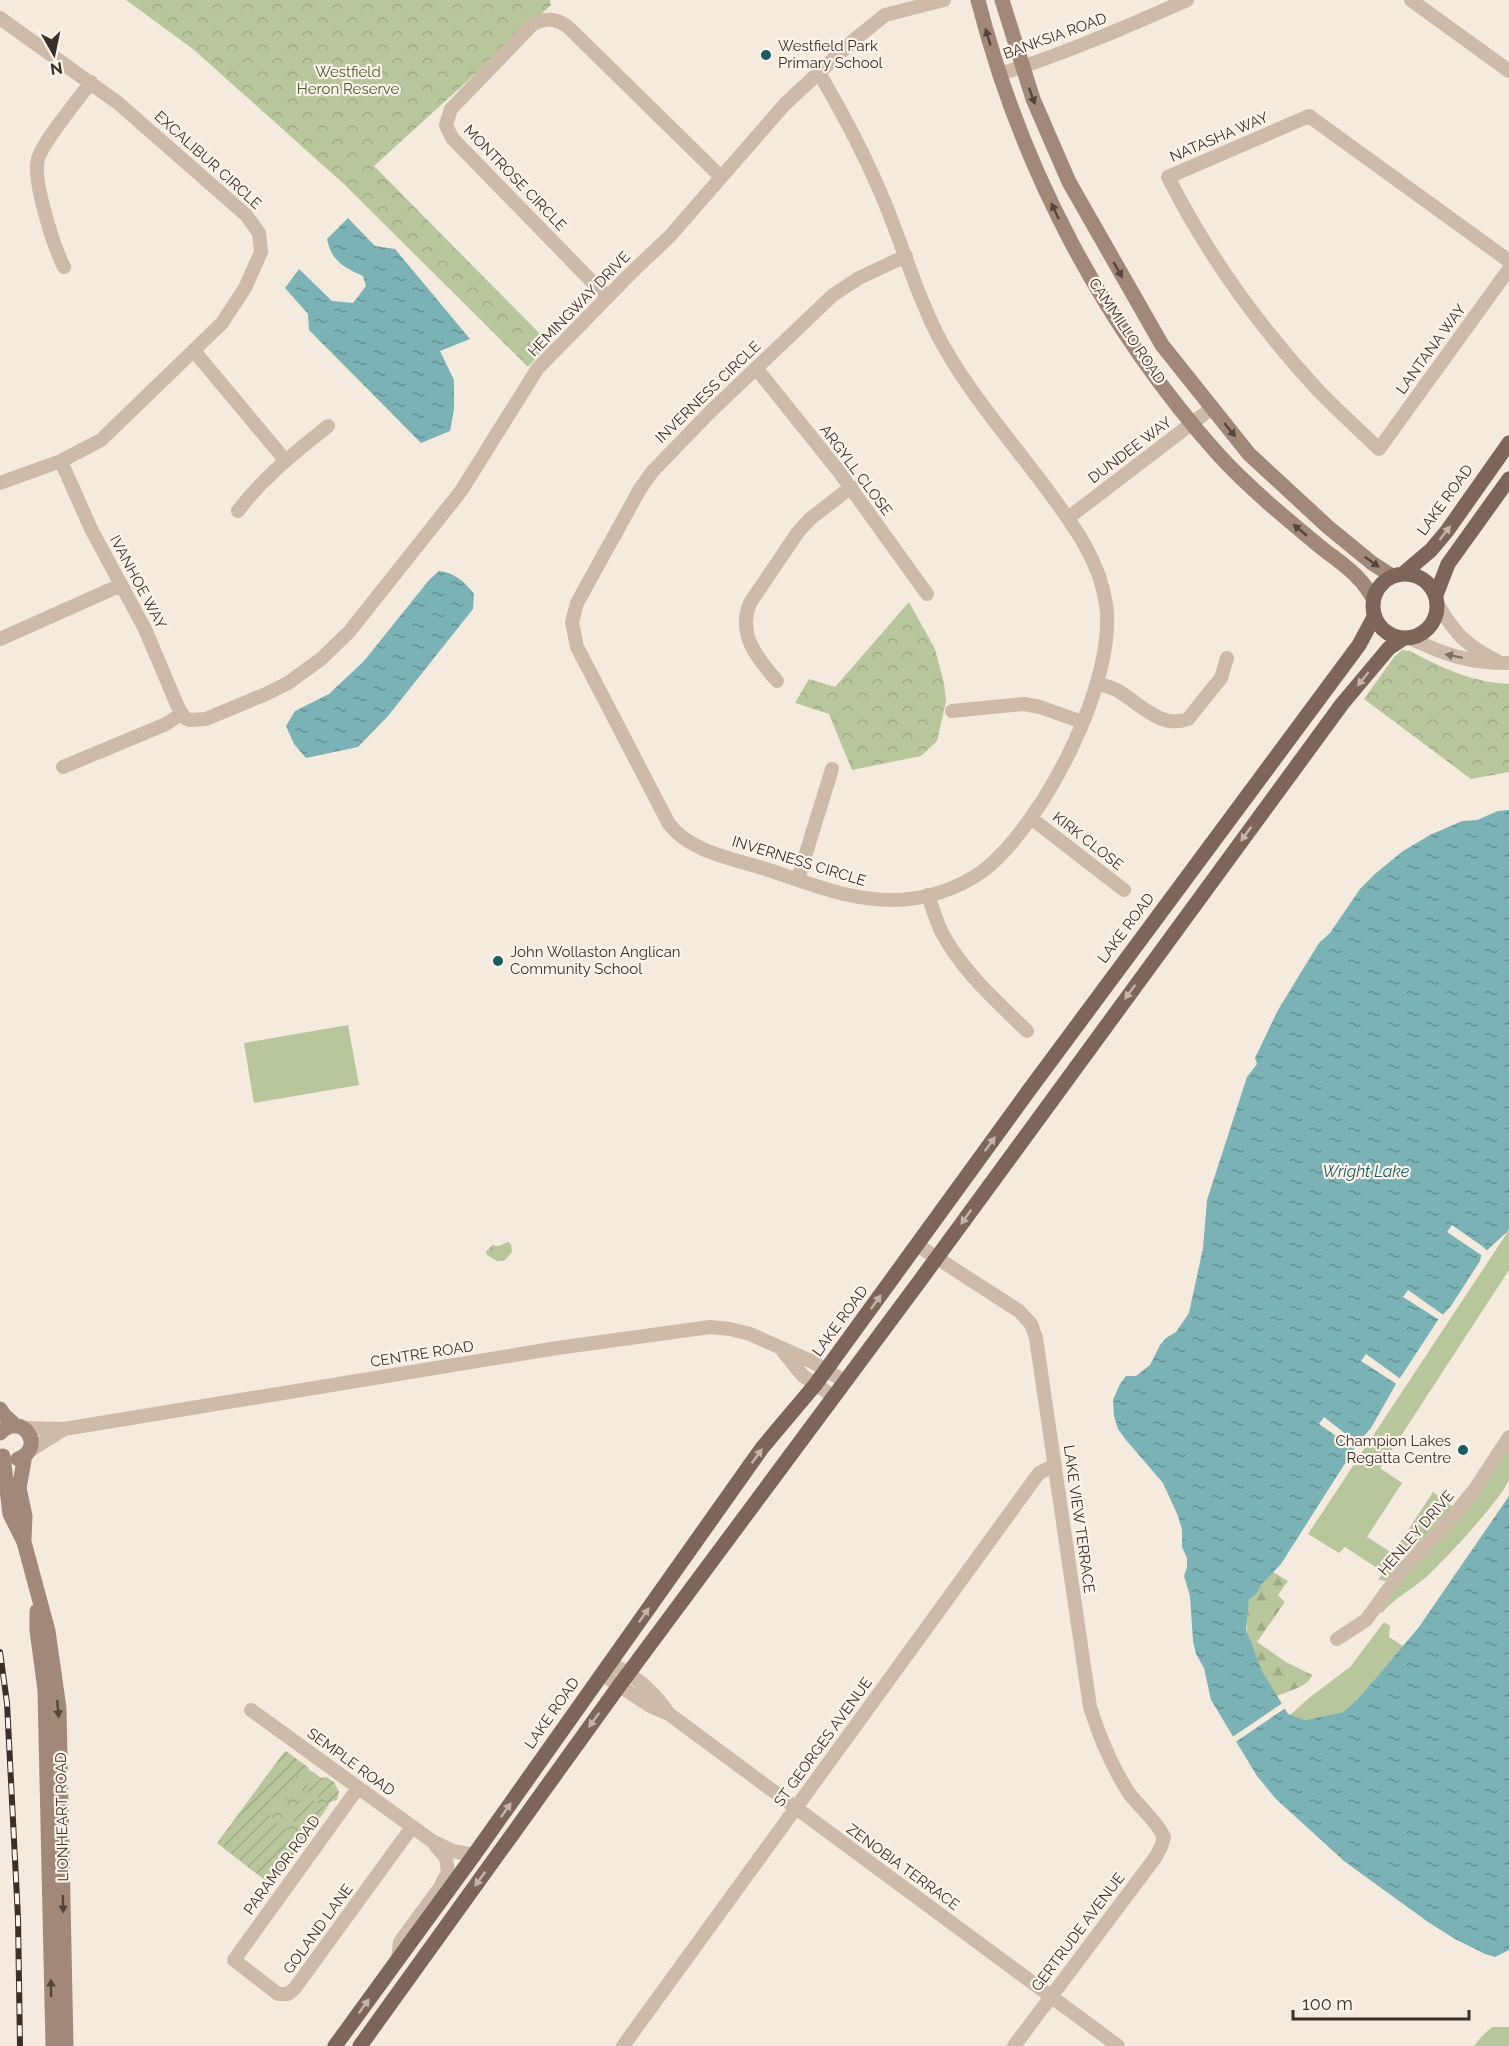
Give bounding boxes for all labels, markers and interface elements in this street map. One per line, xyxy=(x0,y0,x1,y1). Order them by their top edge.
street label: BANKSIA ROAD xyxy=(1001,9,1110,63)
north arrow xyxy=(24,24,84,84)
one-way arrow xyxy=(983,28,992,46)
place label: Westfield Park Primary School xyxy=(778,37,884,72)
marker: Westfield Park Primary School xyxy=(759,48,773,62)
text: N xyxy=(49,58,64,79)
park label: Westfield Heron Reserve xyxy=(297,63,399,98)
one-way arrow xyxy=(1028,87,1038,105)
street label: EXCALIBUR CIRCLE xyxy=(151,107,265,213)
street label: NATASHA WAY xyxy=(1167,108,1271,166)
street label: MONTROSE CIRCLE xyxy=(460,121,570,235)
one-way arrow xyxy=(1050,202,1060,220)
street label: HEMINGWAY DRIVE xyxy=(524,248,634,360)
one-way arrow xyxy=(1113,262,1123,279)
street label: CAMMILLO ROAD xyxy=(1085,275,1169,388)
street label: LANTANA WAY xyxy=(1392,300,1470,397)
street label: INVERNESS CIRCLE xyxy=(652,337,764,447)
street label: DUNDEE WAY xyxy=(1085,413,1175,487)
street label: ARGYLL CLOSE xyxy=(816,421,896,519)
one-way arrow xyxy=(1223,422,1236,438)
street label: LAKE ROAD xyxy=(1413,461,1477,539)
one-way arrow xyxy=(1293,524,1308,537)
one-way arrow xyxy=(1439,525,1451,540)
street label: IVANHOE WAY xyxy=(106,532,170,632)
one-way arrow xyxy=(1364,556,1380,568)
one-way arrow xyxy=(1444,651,1463,660)
one-way arrow xyxy=(1357,671,1369,686)
street label: KIRK CLOSE xyxy=(1049,808,1127,874)
one-way arrow xyxy=(1240,827,1252,842)
street label: INVERNESS CIRCLE xyxy=(730,832,868,890)
street label: LAKE ROAD xyxy=(1094,889,1158,967)
place label: John Wollaston Anglican Community School xyxy=(510,943,681,978)
marker: John Wollaston Anglican Community School xyxy=(491,954,505,968)
one-way arrow xyxy=(1125,984,1137,999)
one-way arrow xyxy=(984,1136,996,1152)
water label: Wright Lake xyxy=(1323,1162,1410,1181)
one-way arrow xyxy=(960,1209,972,1225)
street label: LAKE ROAD xyxy=(808,1282,872,1360)
one-way arrow xyxy=(870,1294,882,1310)
street label: CENTRE ROAD xyxy=(369,1337,475,1371)
place label: Champion Lakes Regatta Centre xyxy=(1335,1432,1451,1467)
marker: Champion Lakes Regatta Centre xyxy=(1456,1443,1470,1457)
street label: LAKE VIEW TERRACE xyxy=(1060,1444,1098,1594)
one-way arrow xyxy=(750,1448,762,1463)
street label: HENLEY DRIVE xyxy=(1374,1487,1458,1579)
one-way arrow xyxy=(638,1607,650,1623)
street label: LAKE ROAD xyxy=(521,1674,583,1752)
street label: ST GEORGES AVENUE xyxy=(770,1674,876,1810)
one-way arrow xyxy=(53,1700,63,1719)
one-way arrow xyxy=(588,1712,600,1728)
street label: SEMPLE ROAD xyxy=(304,1724,399,1800)
street label: LIONHEART ROAD xyxy=(52,1752,72,1882)
one-way arrow xyxy=(500,1802,512,1818)
street label: PARAMOR ROAD xyxy=(240,1812,324,1918)
street label: ZENOBIA TERRACE xyxy=(843,1820,963,1914)
street label: GERTRUDE AVENUE xyxy=(1028,1869,1128,1995)
one-way arrow xyxy=(474,1870,486,1886)
street label: GOLAND LANE xyxy=(279,1881,357,1977)
one-way arrow xyxy=(59,1895,68,1914)
one-way arrow xyxy=(47,1978,56,1997)
scale bar xyxy=(1293,1983,1468,2021)
text: 100 m xyxy=(1302,1993,1353,2014)
one-way arrow xyxy=(358,1998,370,2014)

